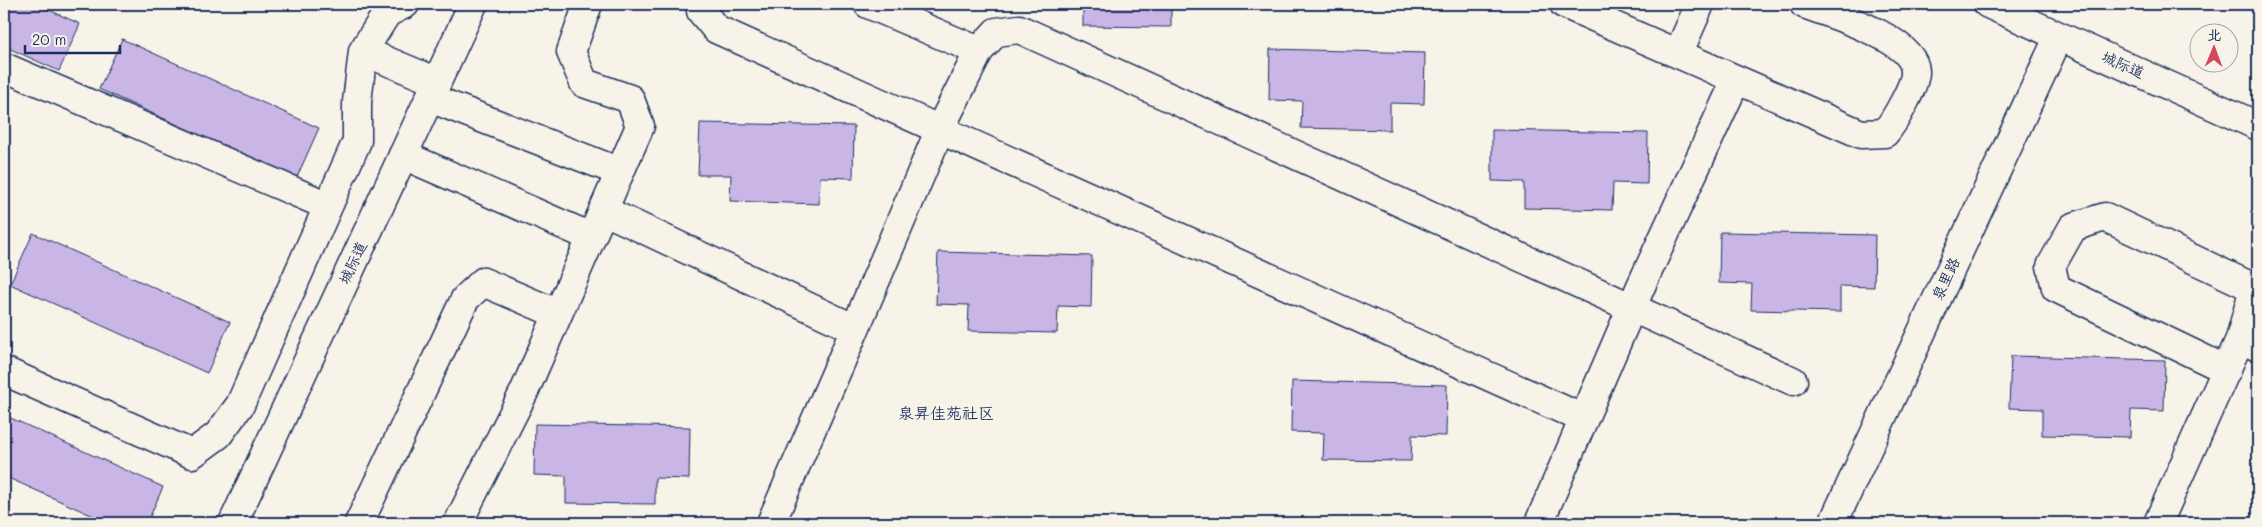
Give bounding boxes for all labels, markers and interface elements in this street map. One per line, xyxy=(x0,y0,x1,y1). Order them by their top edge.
scale bar xyxy=(25,22,120,54)
north arrow xyxy=(2190,22,2240,72)
text: 北 xyxy=(2207,25,2221,44)
text: 20 m xyxy=(32,29,66,49)
street label: 城际道 xyxy=(2099,46,2148,82)
street label: 城际道 xyxy=(334,238,371,287)
street label: 泉里路 xyxy=(1927,254,1964,303)
district label: 泉昇佳苑社区 xyxy=(898,402,994,423)

